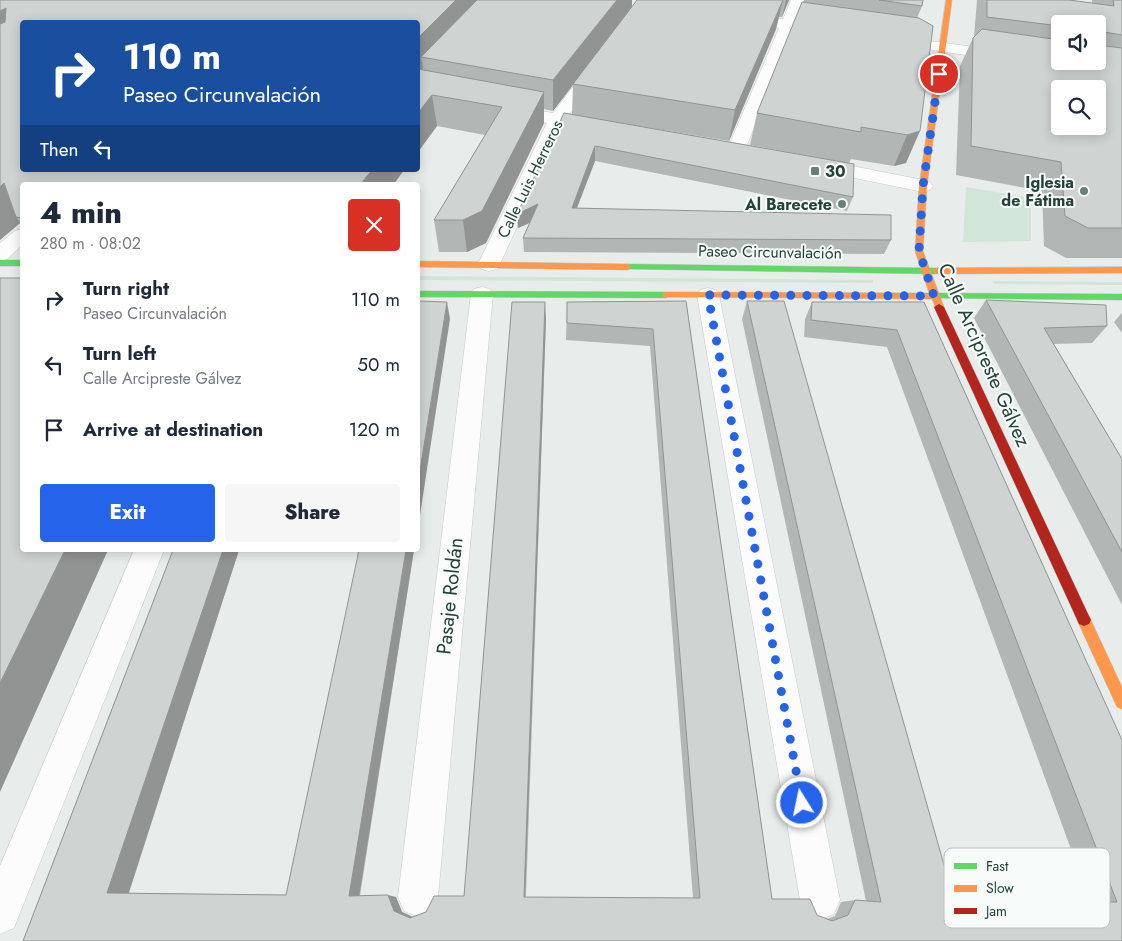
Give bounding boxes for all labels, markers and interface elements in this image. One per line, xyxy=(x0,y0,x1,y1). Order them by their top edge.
map controls xyxy=(1051,15,1106,135)
button: sound xyxy=(1051,15,1106,70)
text: 110 m xyxy=(123,32,221,82)
icon: right xyxy=(40,40,105,105)
pin xyxy=(918,53,960,95)
icon: arrive xyxy=(925,60,953,88)
text: Paseo Circunvalación xyxy=(123,78,321,110)
button: search xyxy=(1051,80,1106,135)
street label: Calle Luis Herreros xyxy=(491,116,569,242)
icon: left xyxy=(89,135,117,163)
text: Then xyxy=(40,136,79,163)
place label: 30 xyxy=(825,160,846,183)
marker: 30 xyxy=(809,165,821,177)
place label: Iglesia de Fátima xyxy=(1001,171,1074,212)
marker: Iglesia de Fátima xyxy=(1078,185,1090,197)
text: 4 min xyxy=(40,191,122,234)
place label: Al Barecete xyxy=(744,193,832,216)
marker: Al Barecete xyxy=(836,198,848,210)
button: close xyxy=(348,199,400,251)
text: 280 m · 08:02 xyxy=(40,232,141,255)
street label: Paseo Circunvalación xyxy=(698,239,842,265)
street label: Calle Arcipreste Gálvez xyxy=(930,259,1038,451)
text: Turn right xyxy=(83,275,169,302)
icon: right xyxy=(40,286,68,314)
text: 110 m xyxy=(351,286,400,313)
text: Paseo Circunvalación xyxy=(83,302,227,325)
text: Turn left xyxy=(83,340,156,367)
icon: left xyxy=(40,351,68,379)
text: 50 m xyxy=(357,351,400,378)
text: Calle Arcipreste Gálvez xyxy=(83,367,242,390)
icon: arrive xyxy=(40,416,68,444)
text: Arrive at destination xyxy=(83,416,263,443)
text: 120 m xyxy=(349,416,400,443)
button: Exit xyxy=(40,484,215,542)
button: Share xyxy=(225,484,400,542)
street label: Pasaje Roldán xyxy=(429,536,471,656)
position arrow xyxy=(775,776,827,828)
legend xyxy=(944,848,1110,928)
text: Fast xyxy=(986,856,1009,876)
text: Slow xyxy=(986,878,1014,898)
text: Jam xyxy=(984,901,1007,921)

